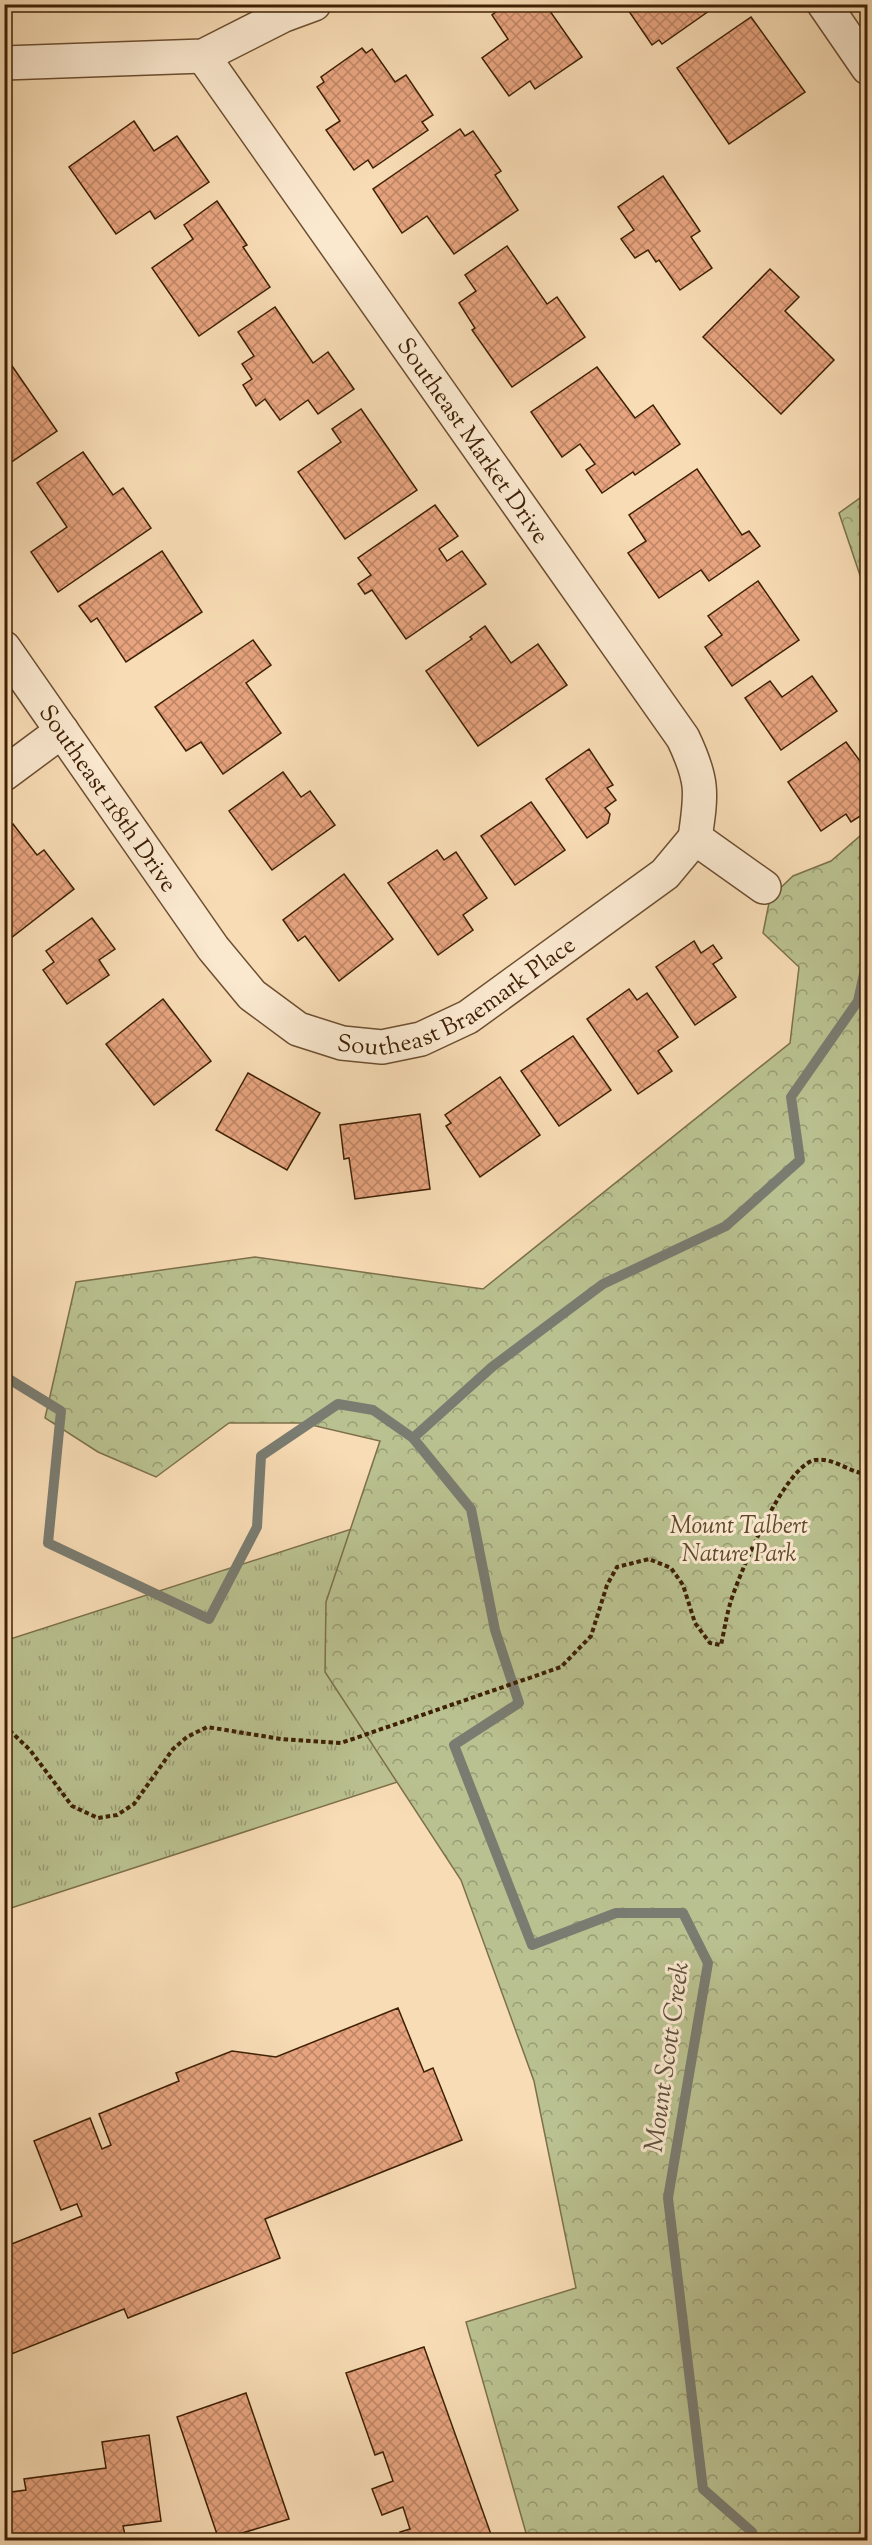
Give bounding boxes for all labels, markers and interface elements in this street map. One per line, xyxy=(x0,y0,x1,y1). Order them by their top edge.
street label: Southeast Market Drive xyxy=(387,332,556,551)
street label: Southeast 118th Drive xyxy=(30,699,184,900)
street label: Southeast Braemark Place xyxy=(335,929,583,1066)
park label: Mount Talbert Nature Park xyxy=(670,1510,808,1572)
water label: Mount Scott Creek xyxy=(637,1960,700,2155)

